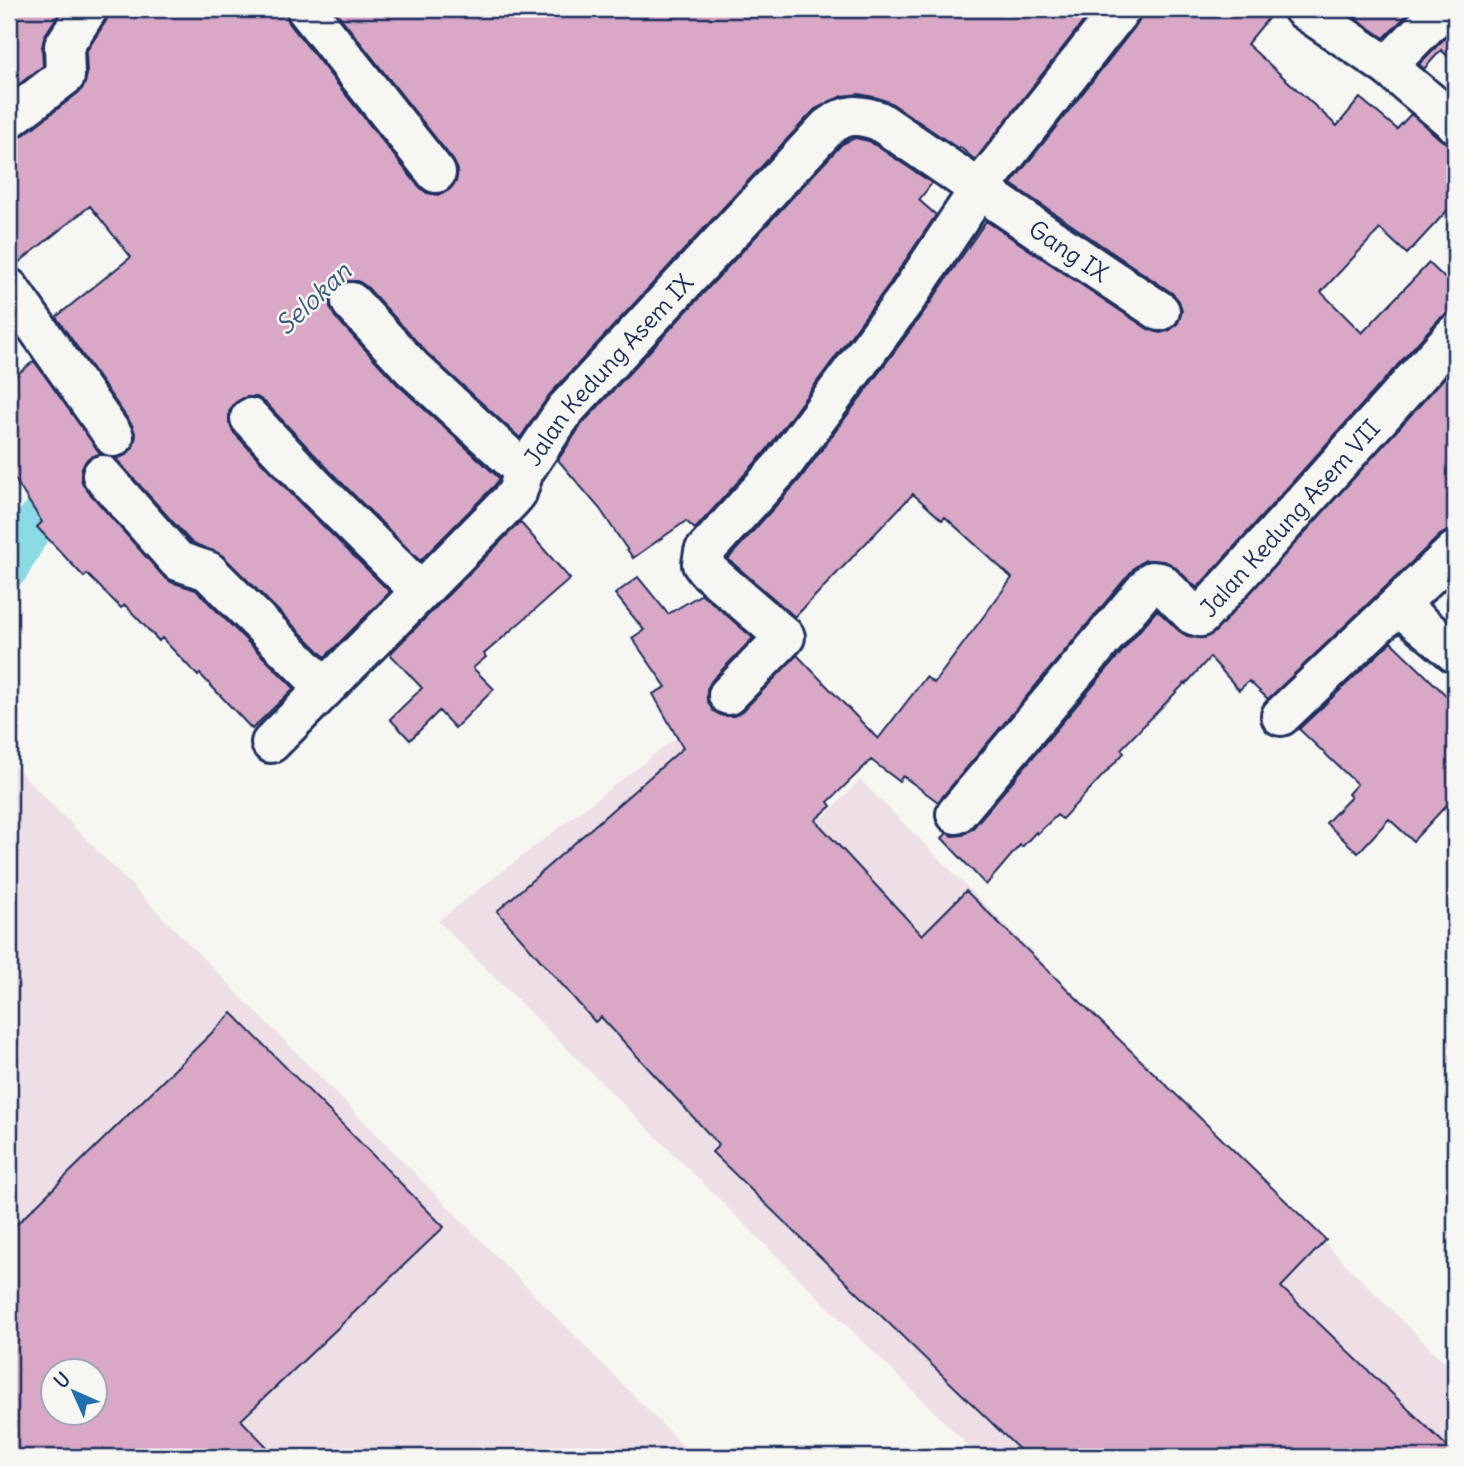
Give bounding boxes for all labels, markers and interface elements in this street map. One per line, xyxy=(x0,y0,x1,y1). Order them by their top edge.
street label: Gang IX xyxy=(1023,213,1114,288)
water label: Selokan xyxy=(268,254,359,341)
street label: Jalan Kedung Asem IX xyxy=(517,267,699,471)
street label: Jalan Kedung Asem VII xyxy=(1193,413,1386,623)
north arrow xyxy=(38,1358,108,1428)
text: U xyxy=(49,1367,75,1393)

